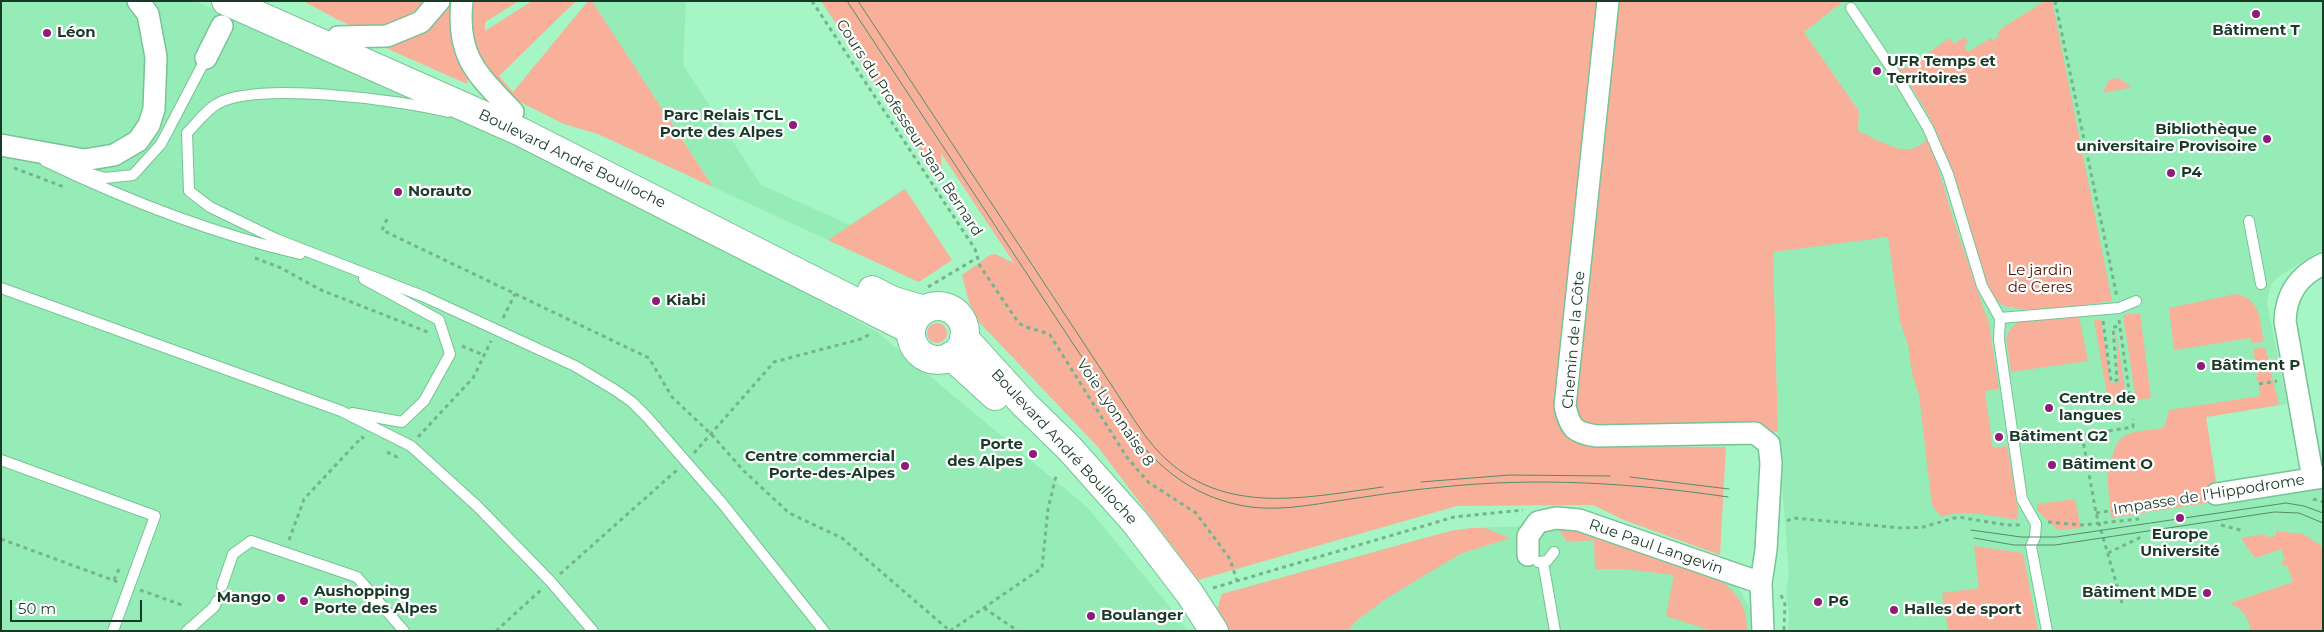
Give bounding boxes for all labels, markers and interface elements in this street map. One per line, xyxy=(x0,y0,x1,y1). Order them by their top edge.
marker: Bâtiment T xyxy=(2250,8,2262,20)
street label: Cours du Professeur Jean Bernard xyxy=(832,16,986,240)
place label: Bâtiment T xyxy=(2212,22,2300,40)
place label: Léon xyxy=(57,24,96,42)
marker: Léon xyxy=(41,27,53,39)
place label: UFR Temps et Territoires xyxy=(1887,53,1996,88)
marker: UFR Temps et Territoires xyxy=(1871,65,1883,77)
street label: Boulevard André Boulloche xyxy=(475,106,669,212)
place label: Parc Relais TCL Porte des Alpes xyxy=(660,107,783,142)
marker: Parc Relais TCL Porte des Alpes xyxy=(787,119,799,131)
place label: Bibliothèque universitaire Provisoire xyxy=(2076,121,2257,156)
marker: Bibliothèque universitaire Provisoire xyxy=(2261,133,2273,145)
place label: P4 xyxy=(2181,164,2202,182)
marker: P4 xyxy=(2165,167,2177,179)
place label: Norauto xyxy=(408,183,471,201)
marker: Norauto xyxy=(392,186,404,198)
park label: Le jardin de Ceres xyxy=(2008,262,2072,297)
street label: Chemin de la Côte xyxy=(1559,270,1589,410)
place label: Kiabi xyxy=(666,292,706,310)
marker: Kiabi xyxy=(650,295,662,307)
street label: Voie Lyonnaise 8 xyxy=(1073,356,1157,470)
place label: Bâtiment P xyxy=(2211,357,2300,375)
marker: Bâtiment P xyxy=(2195,360,2207,372)
street label: Boulevard André Boulloche xyxy=(987,366,1141,528)
place label: Centre de langues xyxy=(2059,390,2136,425)
marker: Centre de langues xyxy=(2043,402,2055,414)
place label: Bâtiment G2 xyxy=(2009,428,2108,446)
marker: Bâtiment G2 xyxy=(1993,431,2005,443)
place label: Porte des Alpes xyxy=(947,436,1023,471)
place label: Centre commercial Porte-des-Alpes xyxy=(745,448,895,483)
marker: Porte des Alpes xyxy=(1027,448,1039,460)
place label: Bâtiment O xyxy=(2062,456,2153,474)
marker: Bâtiment O xyxy=(2046,459,2058,471)
marker: Centre commercial Porte-des-Alpes xyxy=(899,460,911,472)
street label: Impasse de l'Hippodrome xyxy=(2112,471,2306,519)
marker: Europe Université xyxy=(2174,512,2186,524)
street label: Rue Paul Langevin xyxy=(1587,516,1725,578)
place label: Europe Université xyxy=(2140,526,2220,561)
place label: Aushopping Porte des Alpes xyxy=(314,583,437,618)
place label: Bâtiment MDE xyxy=(2082,584,2197,602)
marker: Bâtiment MDE xyxy=(2201,587,2213,599)
place label: Mango xyxy=(217,589,271,607)
scale bar xyxy=(12,590,145,622)
marker: Mango xyxy=(275,592,287,604)
place label: P6 xyxy=(1828,593,1849,611)
marker: Aushopping Porte des Alpes xyxy=(298,595,310,607)
marker: P6 xyxy=(1812,596,1824,608)
text: 50 m xyxy=(18,599,56,618)
place label: Halles de sport xyxy=(1904,601,2022,619)
marker: Halles de sport xyxy=(1888,604,1900,616)
place label: Boulanger xyxy=(1101,607,1183,625)
marker: Boulanger xyxy=(1085,610,1097,622)

